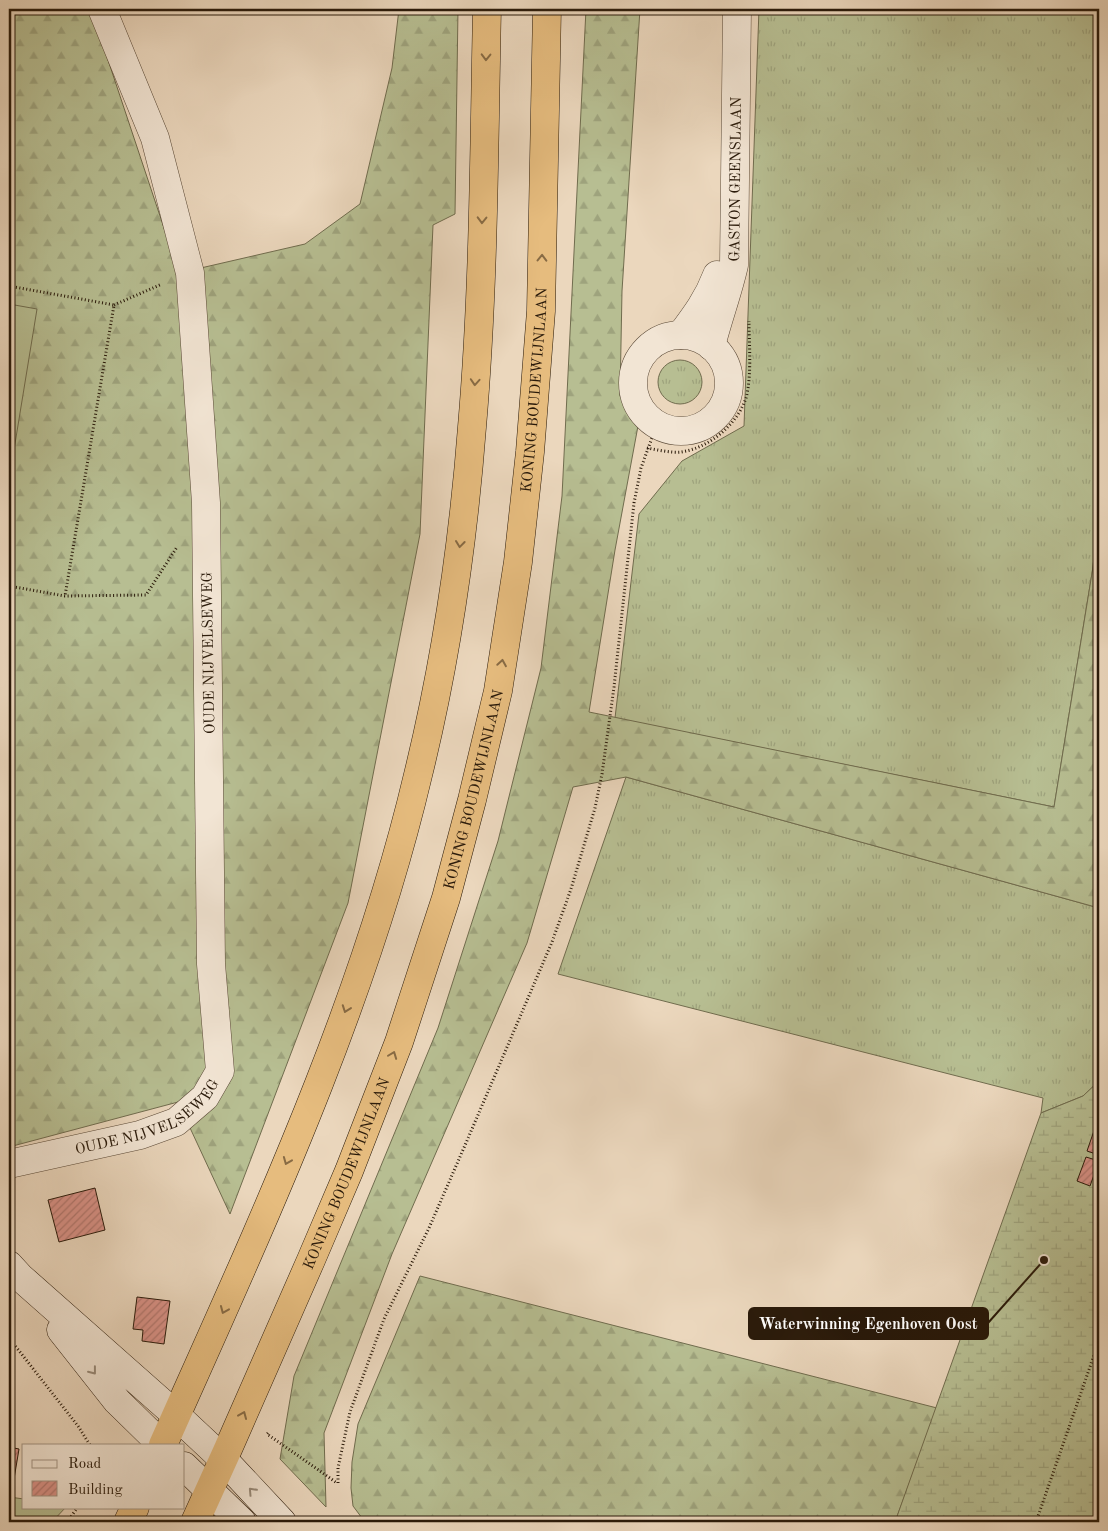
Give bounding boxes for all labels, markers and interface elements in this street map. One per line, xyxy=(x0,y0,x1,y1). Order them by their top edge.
one-way arrow xyxy=(481,54,491,62)
street label: GASTON GEENSLAAN xyxy=(728,96,745,262)
one-way arrow xyxy=(477,216,487,224)
one-way arrow xyxy=(537,254,547,262)
street label: KONING BOUDEWIJNLAAN xyxy=(520,287,550,493)
one-way arrow xyxy=(470,379,481,387)
one-way arrow xyxy=(455,540,466,548)
street label: OUDE NIJVELSEWEG xyxy=(201,571,218,734)
one-way arrow xyxy=(497,659,507,668)
street label: KONING BOUDEWIJNLAAN xyxy=(443,688,507,892)
one-way arrow xyxy=(342,1004,352,1013)
one-way arrow xyxy=(388,1052,398,1060)
street label: KONING BOUDEWIJNLAAN xyxy=(302,1076,394,1272)
street label: OUDE NIJVELSEWEG xyxy=(74,1077,223,1158)
one-way arrow xyxy=(283,1156,293,1164)
one-way arrow xyxy=(219,1305,230,1314)
callout: Waterwinning Egenhoven Oost xyxy=(749,1308,988,1339)
text: Waterwinning Egenhoven Oost xyxy=(758,1317,978,1333)
one-way arrow xyxy=(87,1365,96,1375)
one-way arrow xyxy=(236,1411,247,1420)
legend xyxy=(22,1444,185,1508)
text: Road xyxy=(68,1457,102,1472)
text: Building xyxy=(68,1483,123,1498)
one-way arrow xyxy=(249,1487,258,1496)

